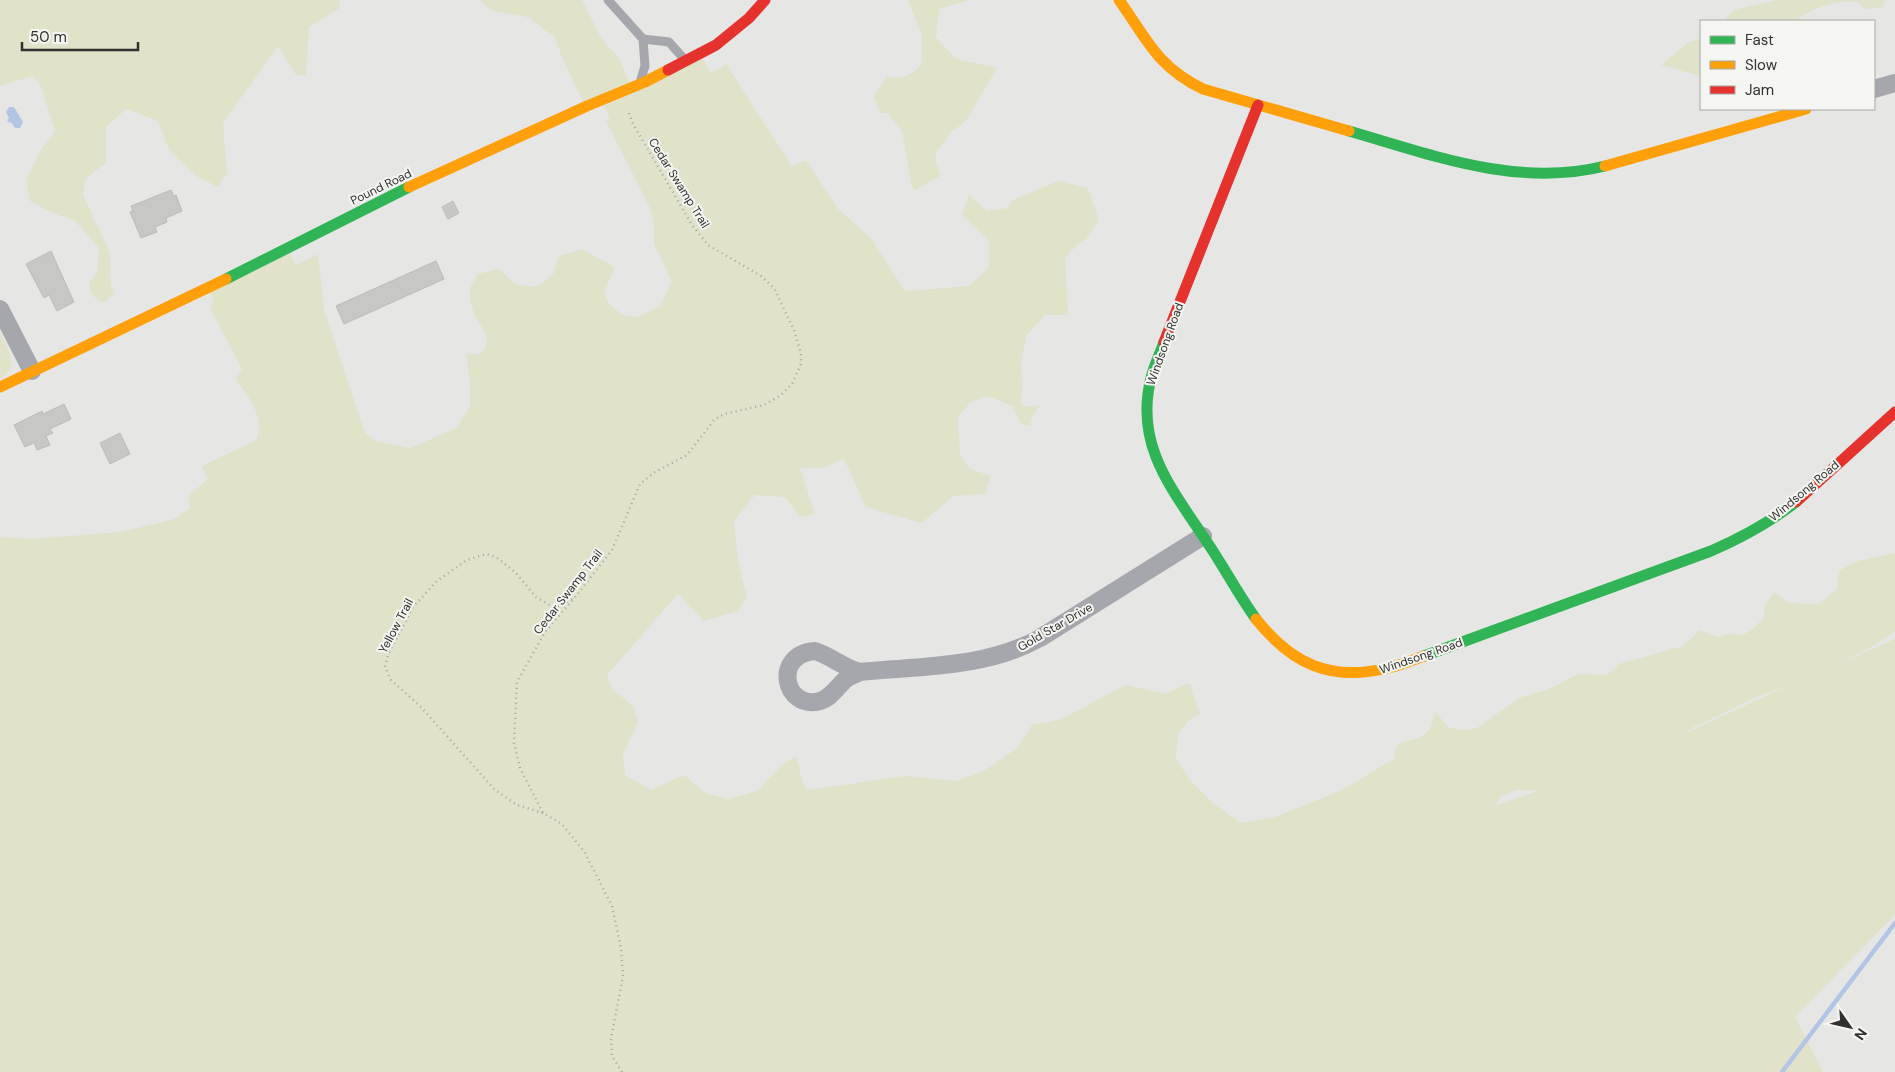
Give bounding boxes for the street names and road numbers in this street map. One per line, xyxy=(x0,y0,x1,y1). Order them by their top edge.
street label: Cedar Swamp Trail xyxy=(645,135,713,231)
street label: Pound Road xyxy=(348,165,414,209)
street label: Windsong Road xyxy=(1143,300,1187,388)
street label: Windsong Road xyxy=(1766,457,1842,525)
street label: Cedar Swamp Trail xyxy=(530,546,606,638)
street label: Yellow Trail xyxy=(375,596,417,656)
street label: Gold Star Drive xyxy=(1015,599,1095,655)
street label: Windsong Road xyxy=(1377,634,1465,678)

